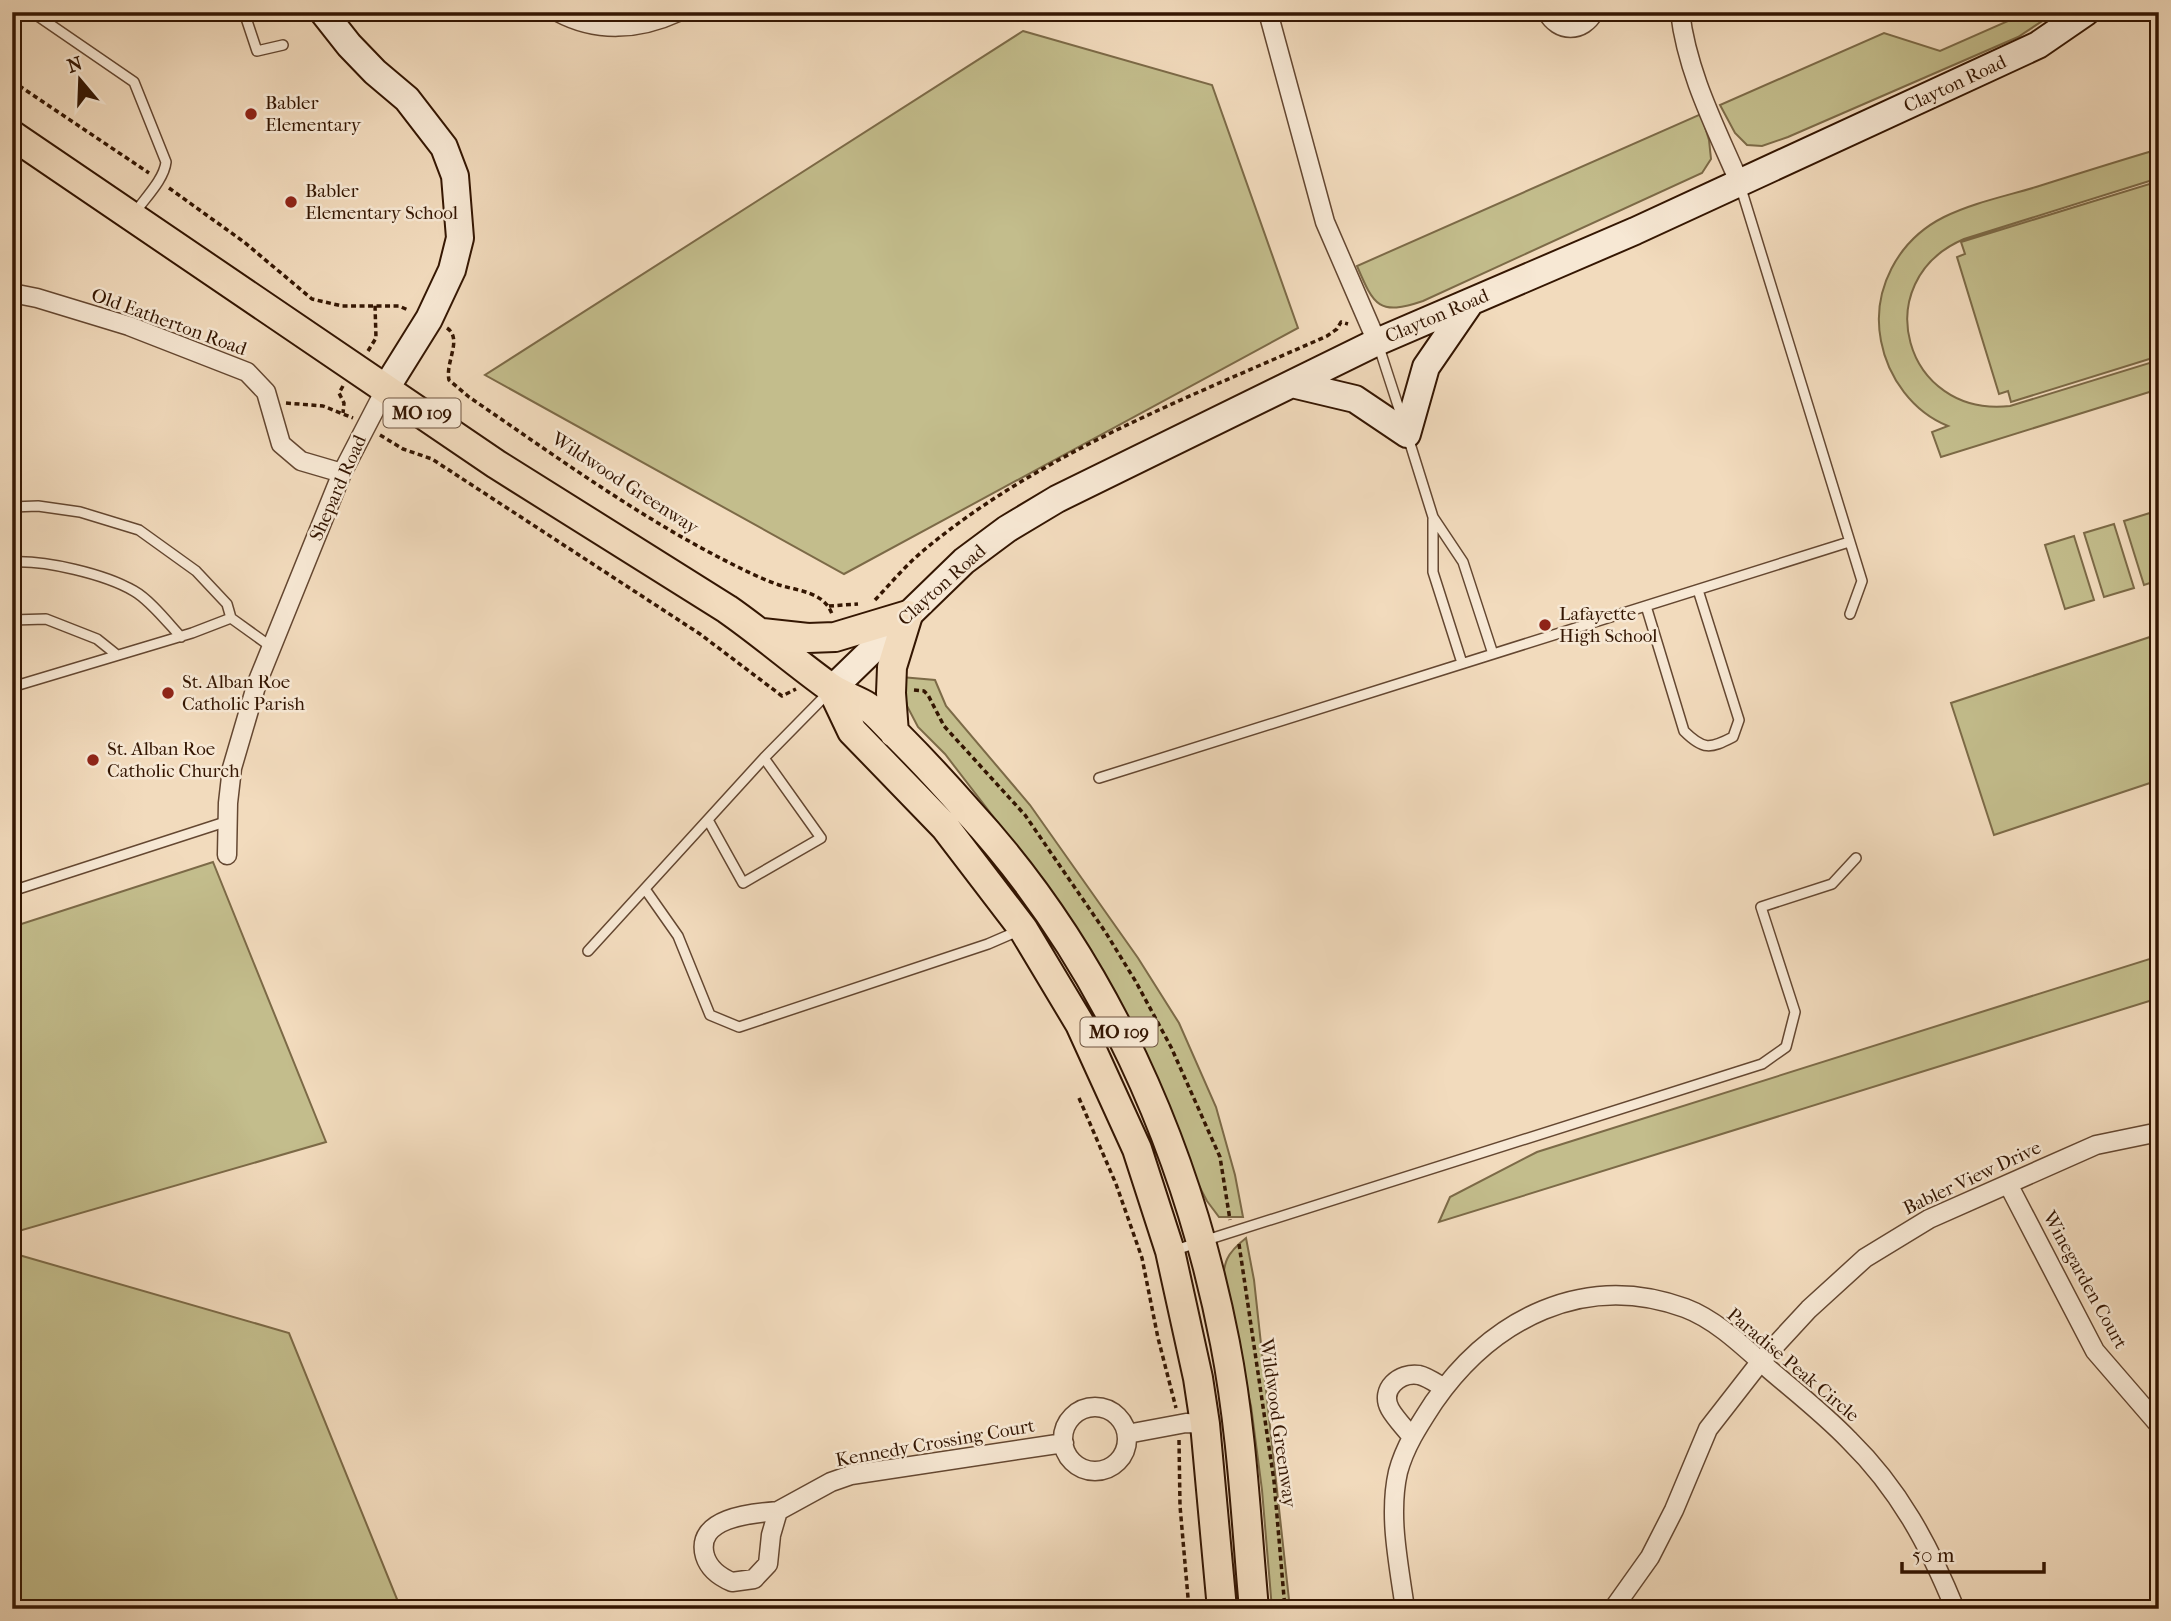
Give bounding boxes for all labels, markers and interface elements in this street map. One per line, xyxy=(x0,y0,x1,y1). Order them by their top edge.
north arrow xyxy=(46,46,116,116)
street label: Clayton Road xyxy=(1900,50,2010,117)
text: N xyxy=(64,52,86,78)
place label: Babler Elementary xyxy=(265,92,362,136)
marker: Babler Elementary xyxy=(243,106,259,122)
place label: Babler Elementary School xyxy=(305,180,458,224)
marker: Babler Elementary School xyxy=(283,194,299,210)
street label: Old Eatherton Road xyxy=(88,284,250,361)
street label: Clayton Road xyxy=(1382,284,1493,348)
road number: MO 109 xyxy=(384,398,460,428)
street label: Wildwood Greenway xyxy=(547,427,703,539)
street label: Shepard Road xyxy=(305,431,371,544)
street label: Clayton Road xyxy=(894,539,991,630)
place label: Lafayette High School xyxy=(1559,603,1658,647)
marker: Lafayette High School xyxy=(1537,617,1553,633)
place label: St. Alban Roe Catholic Parish xyxy=(182,671,305,715)
marker: St. Alban Roe Catholic Parish xyxy=(160,685,176,701)
place label: St. Alban Roe Catholic Church xyxy=(107,738,240,782)
marker: St. Alban Roe Catholic Church xyxy=(85,752,101,768)
road number: MO 109 xyxy=(1080,1017,1158,1046)
street label: Babler View Drive xyxy=(1900,1136,2044,1220)
street label: Winegarden Court xyxy=(2038,1206,2132,1353)
street label: Paradise Peak Circle xyxy=(1723,1303,1863,1427)
street label: Wildwood Greenway xyxy=(1255,1336,1301,1510)
street label: Kennedy Crossing Court xyxy=(834,1415,1036,1471)
scale bar xyxy=(1902,1530,2043,1574)
text: 50 m xyxy=(1912,1543,1955,1567)

